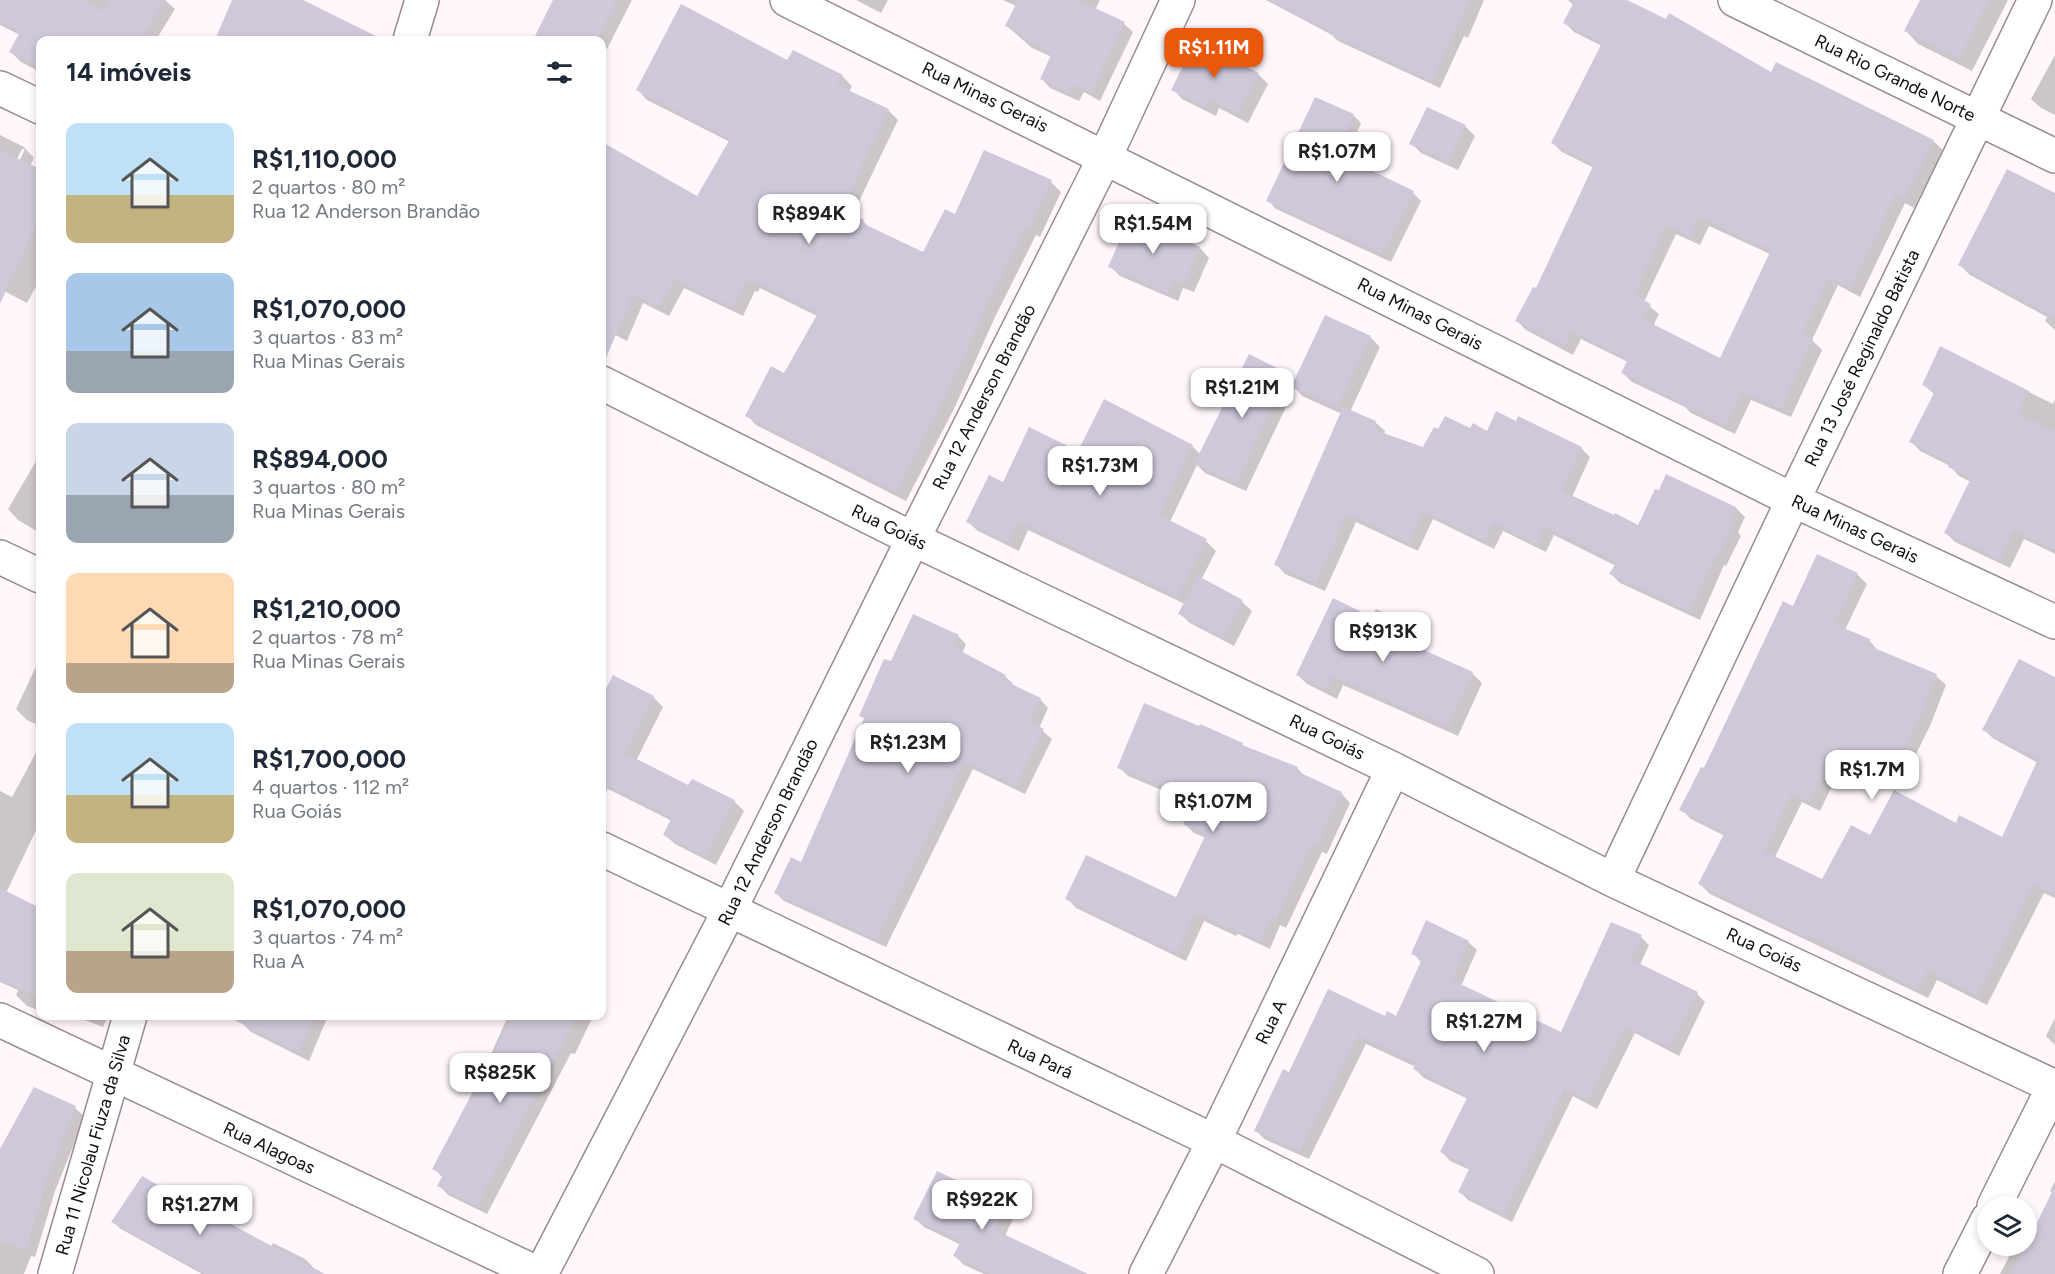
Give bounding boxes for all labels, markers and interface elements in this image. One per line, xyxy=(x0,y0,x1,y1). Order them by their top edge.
pin: R$1.11M xyxy=(1159,28,1269,79)
street label: Rua Rio Grande Norte xyxy=(1811,30,1979,127)
text: R$1.11M xyxy=(1178,35,1250,59)
text: 14 imóveis xyxy=(66,56,191,88)
icon: filters xyxy=(543,56,576,89)
street label: Rua Minas Gerais xyxy=(918,57,1052,137)
pin: R$1.07M xyxy=(1282,132,1392,183)
text: R$1.07M xyxy=(1298,139,1376,163)
text: R$1,110,000 xyxy=(252,143,397,175)
icon: home xyxy=(114,147,186,219)
text: 2 quartos · 80 m² xyxy=(252,175,405,199)
pin: R$894K xyxy=(760,194,858,245)
text: Rua 12 Anderson Brandão xyxy=(252,199,480,223)
text: R$894K xyxy=(772,201,846,225)
pin: R$1.54M xyxy=(1098,204,1208,255)
text: R$1.54M xyxy=(1114,211,1192,235)
street label: Rua 13 José Reginaldo Batista xyxy=(1800,246,1924,470)
street label: Rua Minas Gerais xyxy=(1354,273,1486,355)
text: R$1,070,000 xyxy=(252,293,406,325)
icon: home xyxy=(114,297,186,369)
street label: Rua 12 Anderson Brandão xyxy=(928,301,1040,493)
text: 3 quartos · 83 m² xyxy=(252,325,403,349)
text: Rua Minas Gerais xyxy=(252,349,405,373)
pin: R$1.21M xyxy=(1187,368,1297,419)
text: R$1.21M xyxy=(1205,375,1279,399)
text: R$894,000 xyxy=(252,443,388,475)
pin: R$1.73M xyxy=(1045,446,1155,497)
icon: home xyxy=(114,447,186,519)
text: R$1.73M xyxy=(1062,453,1138,477)
text: 3 quartos · 80 m² xyxy=(252,475,405,499)
street label: Rua Minas Gerais xyxy=(1788,490,1922,568)
text: Rua Minas Gerais xyxy=(252,499,405,523)
street label: Rua Goiás xyxy=(848,499,930,555)
text: R$1,210,000 xyxy=(252,593,401,625)
icon: home xyxy=(114,597,186,669)
pin: R$913K xyxy=(1334,612,1432,663)
text: R$913K xyxy=(1349,619,1417,643)
text: 2 quartos · 78 m² xyxy=(252,625,403,649)
text: Rua Minas Gerais xyxy=(252,649,405,673)
street label: Rua Goiás xyxy=(1286,709,1368,765)
pin: R$1.23M xyxy=(853,723,963,774)
text: R$1.23M xyxy=(869,730,947,754)
street label: Rua 12 Anderson Brandão xyxy=(713,735,823,929)
text: R$1,700,000 xyxy=(252,743,406,775)
icon: home xyxy=(114,747,186,819)
pin: R$1.7M xyxy=(1823,750,1921,801)
text: R$1.7M xyxy=(1839,757,1905,781)
text: 4 quartos · 112 m² xyxy=(252,775,409,799)
pin: R$1.07M xyxy=(1158,782,1268,833)
text: R$1.07M xyxy=(1174,789,1252,813)
text: Rua Goiás xyxy=(252,799,342,823)
text: R$1,070,000 xyxy=(252,893,406,925)
icon: home xyxy=(114,897,186,969)
street label: Rua Goiás xyxy=(1723,923,1805,977)
text: 3 quartos · 74 m² xyxy=(252,925,403,949)
text: Rua A xyxy=(252,949,304,973)
street label: Rua A xyxy=(1251,996,1291,1048)
pin: R$1.27M xyxy=(1429,1002,1539,1053)
text: R$1.27M xyxy=(1445,1009,1523,1033)
street label: Rua 11 Nicolau Fiuza da Silva xyxy=(51,1032,135,1258)
street label: Rua Pará xyxy=(1004,1034,1076,1084)
pin: R$825K xyxy=(451,1053,549,1104)
text: R$825K xyxy=(464,1060,536,1084)
street label: Rua Alagoas xyxy=(220,1117,318,1179)
pin: R$922K xyxy=(933,1180,1031,1231)
pin: R$1.27M xyxy=(145,1185,255,1236)
text: R$922K xyxy=(946,1187,1018,1211)
text: R$1.27M xyxy=(161,1192,239,1216)
map controls xyxy=(1977,1196,2037,1256)
button: layers xyxy=(1977,1196,2037,1256)

